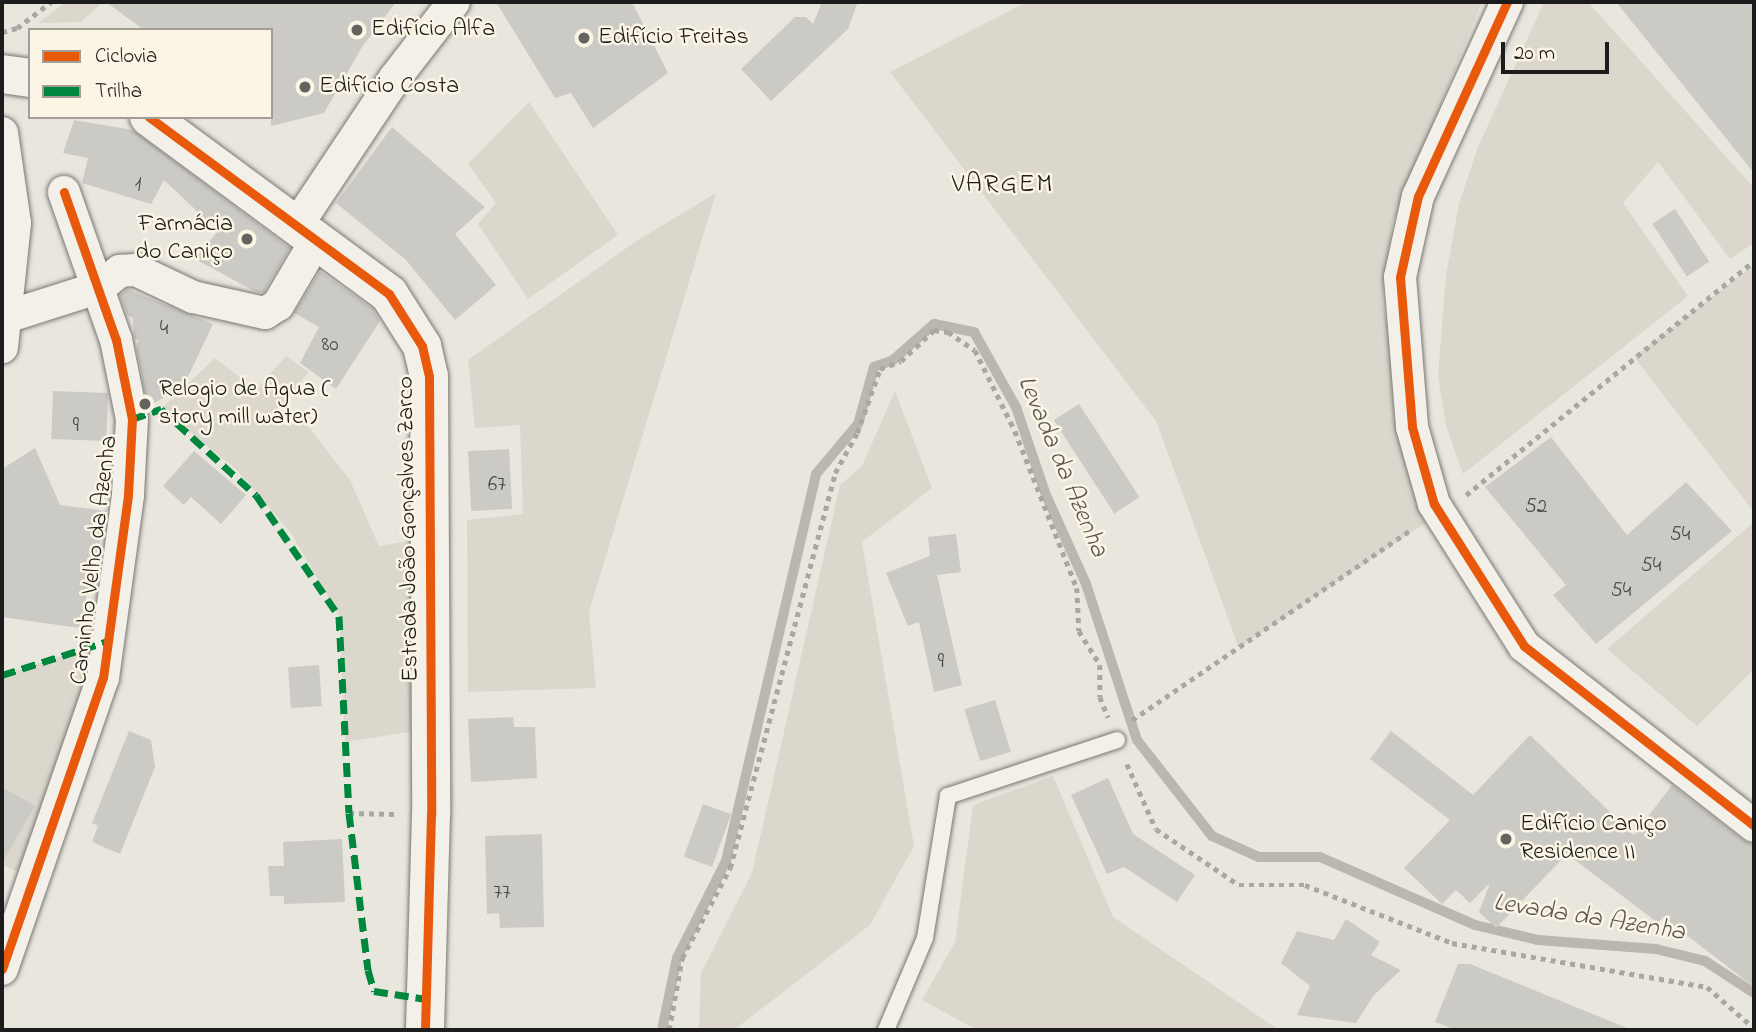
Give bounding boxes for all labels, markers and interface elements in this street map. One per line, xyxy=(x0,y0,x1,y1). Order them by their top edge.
place label: Edifício Alfa xyxy=(371,16,495,44)
marker: Edifício Alfa xyxy=(349,22,365,38)
place label: Edifício Freitas xyxy=(598,24,749,52)
legend xyxy=(28,28,273,119)
scale bar xyxy=(1504,28,1612,72)
marker: Edifício Freitas xyxy=(576,30,592,46)
text: 20 m xyxy=(1514,39,1555,69)
text: Ciclovia xyxy=(95,42,157,72)
place label: Edifício Costa xyxy=(319,73,459,101)
text: Trilha xyxy=(95,77,142,107)
marker: Edifício Costa xyxy=(297,79,313,95)
district label: VARGEM xyxy=(952,170,1054,202)
house number: 1 xyxy=(135,172,141,198)
place label: Farmácia do Caniço xyxy=(136,211,233,267)
marker: Farmácia do Caniço xyxy=(239,231,255,247)
house number: 4 xyxy=(160,316,168,342)
house number: 80 xyxy=(322,332,338,358)
water label: Levada da Azenha xyxy=(1009,372,1113,562)
place label: Relogio de Agua ( story mill water) xyxy=(159,376,332,432)
street label: Estrada João Gonçalves Zarco xyxy=(392,376,426,682)
marker: Relogio de Agua ( story mill water) xyxy=(137,396,153,412)
house number: 9 xyxy=(73,413,79,439)
street label: Caminho Velho da Azenha xyxy=(65,434,125,686)
house number: 67 xyxy=(488,472,506,498)
house number: 52 xyxy=(1525,494,1547,520)
house number: 54 xyxy=(1670,522,1690,548)
house number: 54 xyxy=(1641,553,1661,579)
house number: 54 xyxy=(1611,578,1631,604)
house number: 9 xyxy=(938,649,944,675)
place label: Edifício Caniço Residence II xyxy=(1520,811,1667,867)
marker: Edifício Caniço Residence II xyxy=(1498,831,1514,847)
house number: 77 xyxy=(493,880,511,906)
water label: Levada da Azenha xyxy=(1491,888,1687,950)

